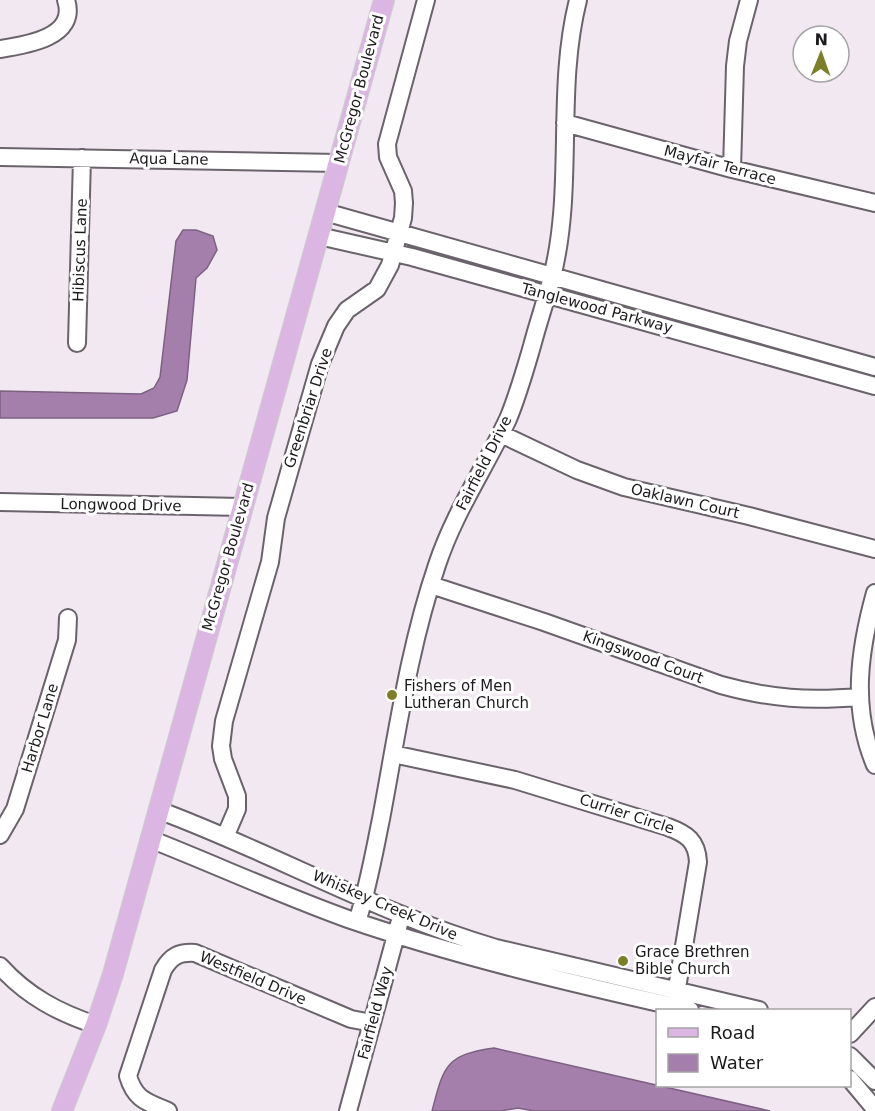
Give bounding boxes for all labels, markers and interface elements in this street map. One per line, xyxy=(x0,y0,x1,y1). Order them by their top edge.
street label: McGregor Boulevard xyxy=(330,13,388,165)
north arrow xyxy=(791,24,851,84)
text: N xyxy=(814,30,828,49)
street label: Mayfair Terrace xyxy=(662,141,778,189)
street label: Aqua Lane xyxy=(129,149,209,169)
street label: Hibiscus Lane xyxy=(69,198,91,302)
street label: Tanglewood Parkway xyxy=(518,279,675,337)
street label: Greenbriar Drive xyxy=(280,346,336,470)
street label: Fairfield Drive xyxy=(452,413,516,513)
street label: Oaklawn Court xyxy=(629,480,741,522)
street label: McGregor Boulevard xyxy=(198,481,258,633)
street label: Longwood Drive xyxy=(60,495,182,515)
street label: Kingswood Court xyxy=(580,627,706,687)
place label: Fishers of Men Lutheran Church xyxy=(404,677,529,712)
street label: Harbor Lane xyxy=(18,681,62,775)
marker: Fishers of Men Lutheran Church xyxy=(385,688,399,702)
street label: Currier Circle xyxy=(577,790,677,838)
street label: Whiskey Creek Drive xyxy=(310,866,460,944)
place label: Grace Brethren Bible Church xyxy=(635,943,750,978)
street label: Westfield Drive xyxy=(197,947,309,1009)
marker: Grace Brethren Bible Church xyxy=(616,954,630,968)
street label: Fairfield Way xyxy=(354,964,396,1062)
legend xyxy=(656,1009,851,1087)
text: Road xyxy=(710,1022,755,1043)
text: Water xyxy=(710,1052,764,1073)

